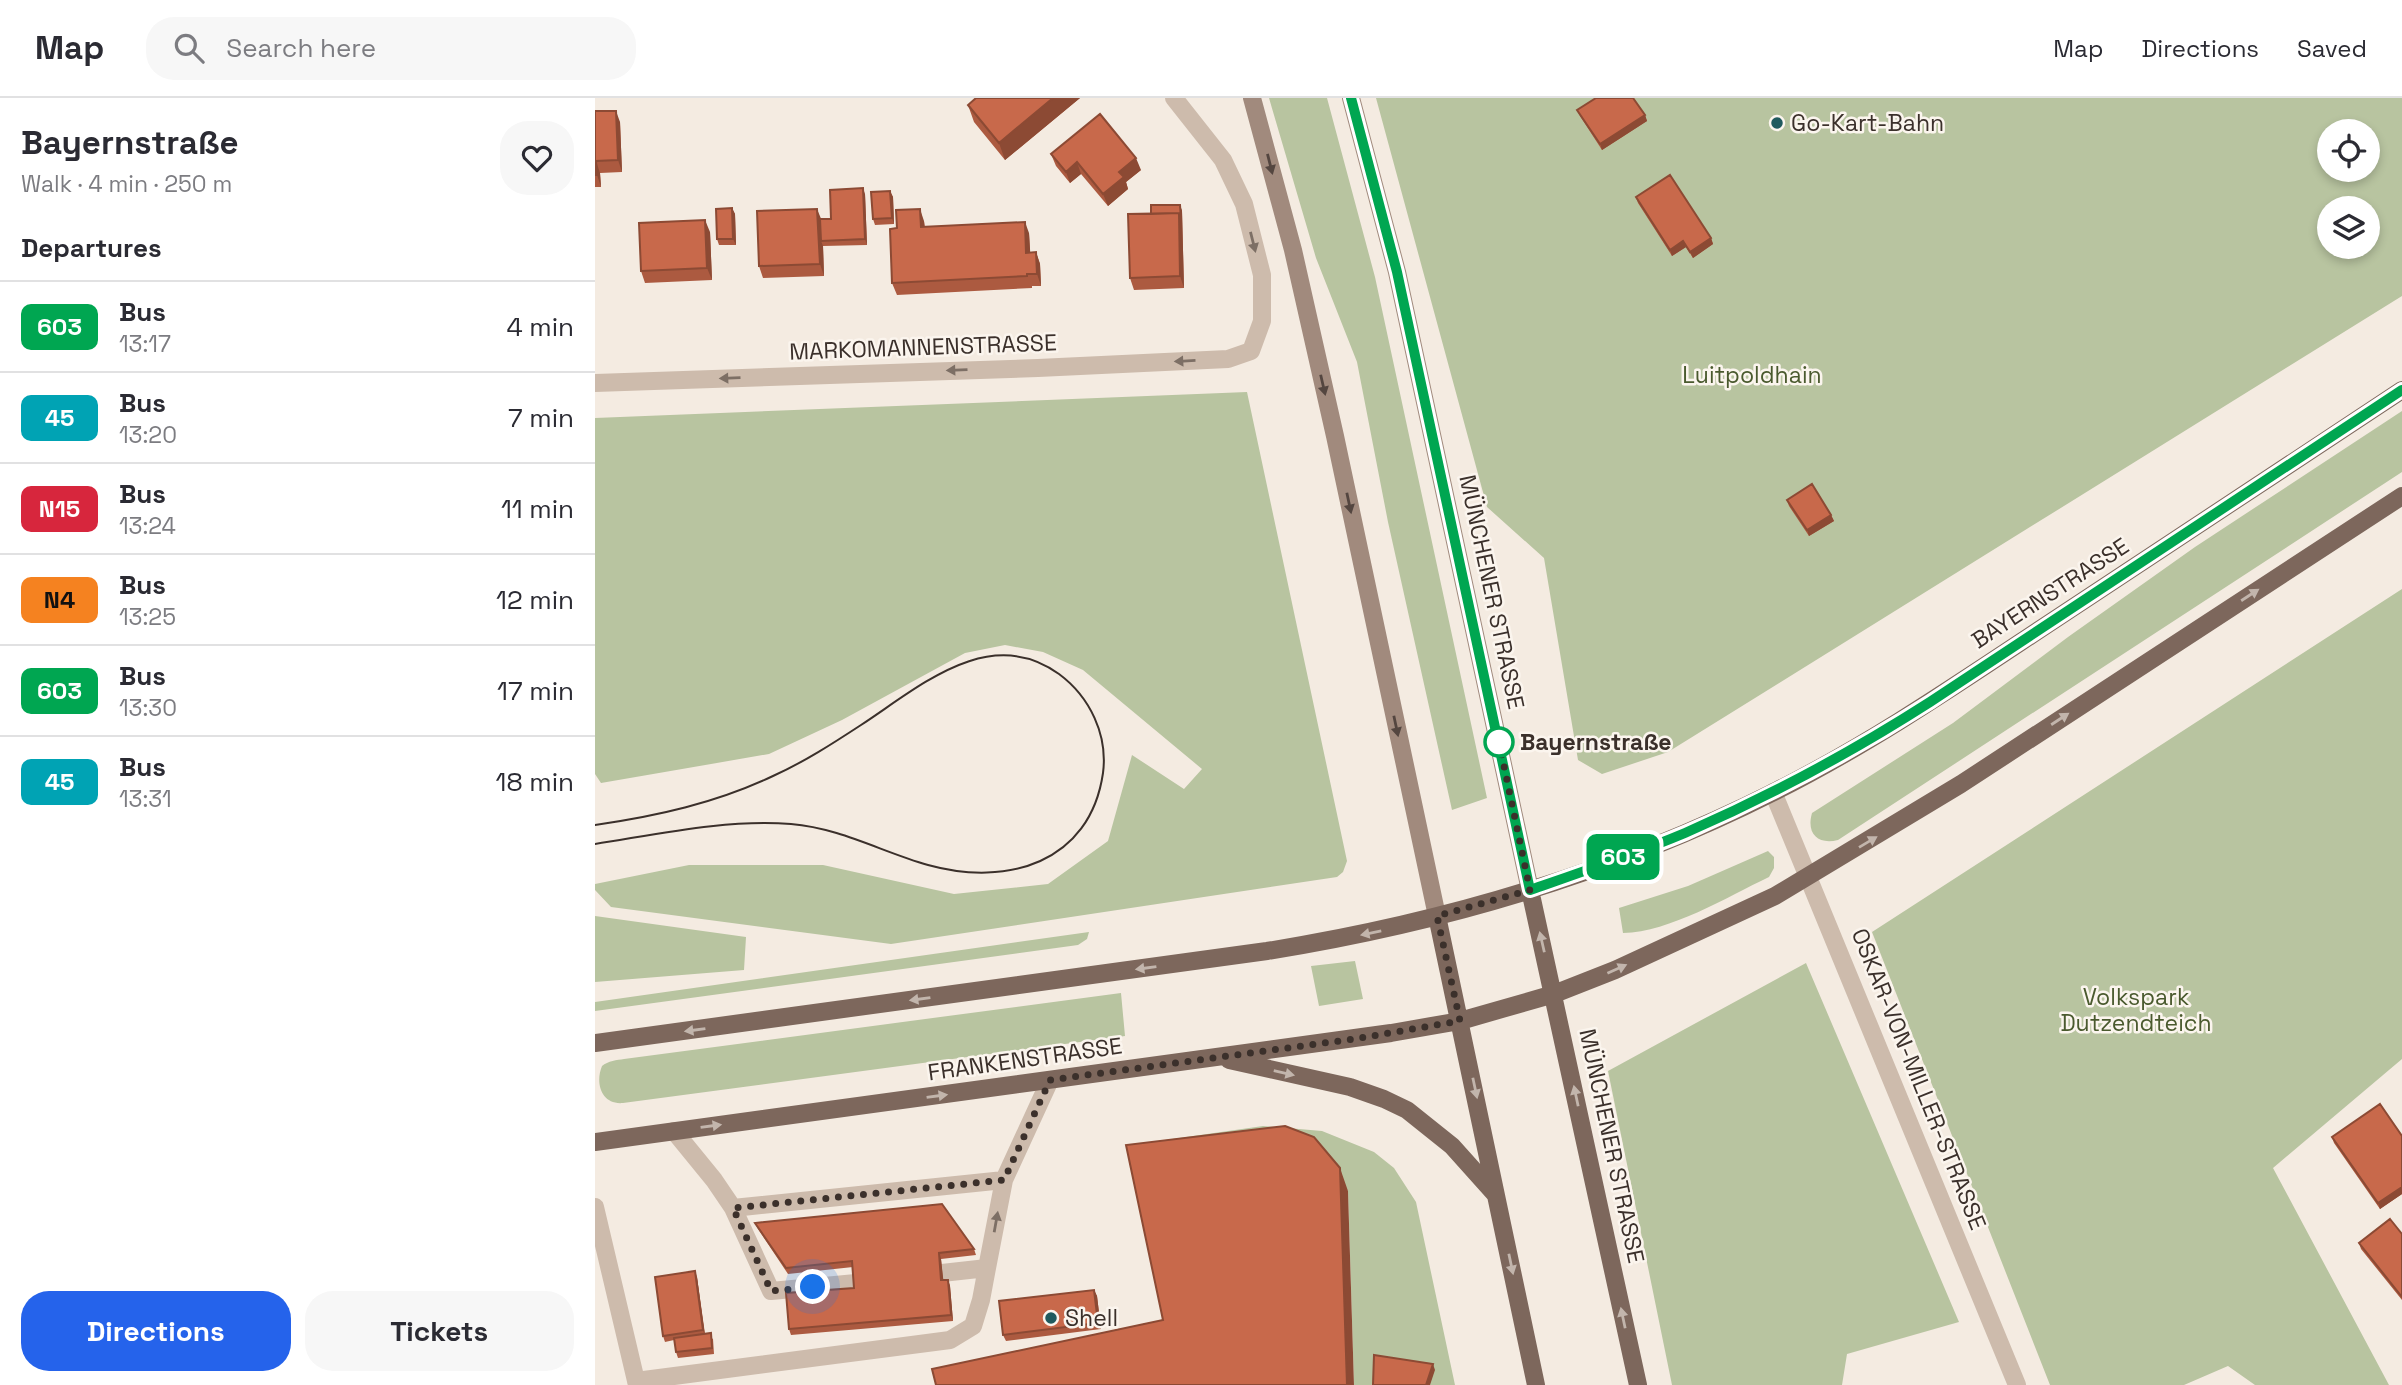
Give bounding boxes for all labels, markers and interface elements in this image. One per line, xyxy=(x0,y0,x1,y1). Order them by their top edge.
search box xyxy=(146,17,636,80)
text: Map xyxy=(35,27,104,69)
icon: search xyxy=(170,29,208,67)
text: Search here xyxy=(226,31,376,65)
text: Map xyxy=(2053,33,2103,64)
text: Directions xyxy=(2141,33,2259,64)
text: Saved xyxy=(2297,33,2367,64)
place label: Go-Kart-Bahn xyxy=(1791,108,1944,138)
marker: Go-Kart-Bahn xyxy=(1769,115,1785,131)
map controls xyxy=(2317,119,2380,259)
button: locate xyxy=(2317,119,2380,182)
button: heart xyxy=(500,121,574,195)
text: Bayernstraße xyxy=(21,122,239,164)
one-way arrow xyxy=(1265,153,1276,175)
text: Walk · 4 min · 250 m xyxy=(21,169,232,199)
button: layers xyxy=(2317,196,2380,259)
text: Departures xyxy=(21,231,162,265)
one-way arrow xyxy=(1248,231,1259,253)
text: Bus xyxy=(119,295,166,329)
text: 4 min xyxy=(506,310,574,344)
text: 603 xyxy=(37,311,82,342)
street label: MARKOMANNENSTRASSE xyxy=(789,327,1057,367)
text: 13:17 xyxy=(119,329,171,359)
one-way arrow xyxy=(1173,355,1195,366)
park label: Luitpoldhain xyxy=(1682,360,1822,390)
one-way arrow xyxy=(946,365,968,376)
one-way arrow xyxy=(719,373,741,384)
one-way arrow xyxy=(1318,374,1329,396)
text: Bus xyxy=(119,386,166,420)
text: 7 min xyxy=(508,401,574,435)
text: 45 xyxy=(45,402,74,433)
text: 13:20 xyxy=(119,420,177,450)
street label: MÜNCHENER STRASSE xyxy=(1452,472,1532,712)
text: Bus xyxy=(119,477,166,511)
text: 11 min xyxy=(501,492,574,526)
one-way arrow xyxy=(1344,492,1355,514)
text: N15 xyxy=(39,493,80,524)
text: 13:24 xyxy=(119,511,176,541)
street label: BAYERNSTRASSE xyxy=(1966,531,2134,655)
text: Bus xyxy=(119,568,166,602)
text: 12 min xyxy=(496,583,574,617)
text: N4 xyxy=(44,584,75,615)
one-way arrow xyxy=(2241,589,2260,602)
text: 13:25 xyxy=(119,602,176,632)
text: Bus xyxy=(119,659,166,693)
text: 17 min xyxy=(497,674,574,708)
text: 603 xyxy=(37,675,82,706)
text: 13:30 xyxy=(119,693,177,723)
one-way arrow xyxy=(2050,713,2069,726)
one-way arrow xyxy=(1390,715,1401,737)
marker: Bayernstraße xyxy=(1484,727,1514,757)
place label: Bayernstraße xyxy=(1520,727,1672,757)
text: Bus xyxy=(119,750,166,784)
text: 18 min xyxy=(496,765,574,799)
text: 45 xyxy=(45,766,74,797)
text: 13:31 xyxy=(119,784,172,814)
line badge: 603 xyxy=(1583,834,1663,880)
one-way arrow xyxy=(1859,836,1878,849)
text: 603 xyxy=(1601,841,1645,872)
street label: OSKAR-VON-MILLER-STRASSE xyxy=(1845,924,1993,1234)
one-way arrow xyxy=(1360,927,1382,938)
one-way arrow xyxy=(1536,931,1547,953)
one-way arrow xyxy=(1135,963,1157,974)
one-way arrow xyxy=(1607,963,1628,974)
park label: Volkspark Dutzendteich xyxy=(2060,982,2212,1038)
one-way arrow xyxy=(909,994,931,1005)
one-way arrow xyxy=(684,1024,706,1035)
street label: MÜNCHENER STRASSE xyxy=(1572,1026,1652,1266)
street label: FRANKENSTRASSE xyxy=(926,1031,1124,1087)
one-way arrow xyxy=(1273,1068,1295,1079)
one-way arrow xyxy=(1469,1077,1480,1099)
one-way arrow xyxy=(1570,1085,1581,1107)
one-way arrow xyxy=(926,1090,948,1101)
one-way arrow xyxy=(700,1121,722,1132)
one-way arrow xyxy=(991,1210,1002,1232)
one-way arrow xyxy=(1505,1253,1516,1275)
your location xyxy=(795,1269,830,1304)
button: Directions xyxy=(21,1291,291,1371)
button: Tickets xyxy=(305,1291,574,1371)
place label: Shell xyxy=(1065,1303,1118,1333)
one-way arrow xyxy=(1618,1307,1629,1329)
marker: Shell xyxy=(1043,1310,1059,1326)

